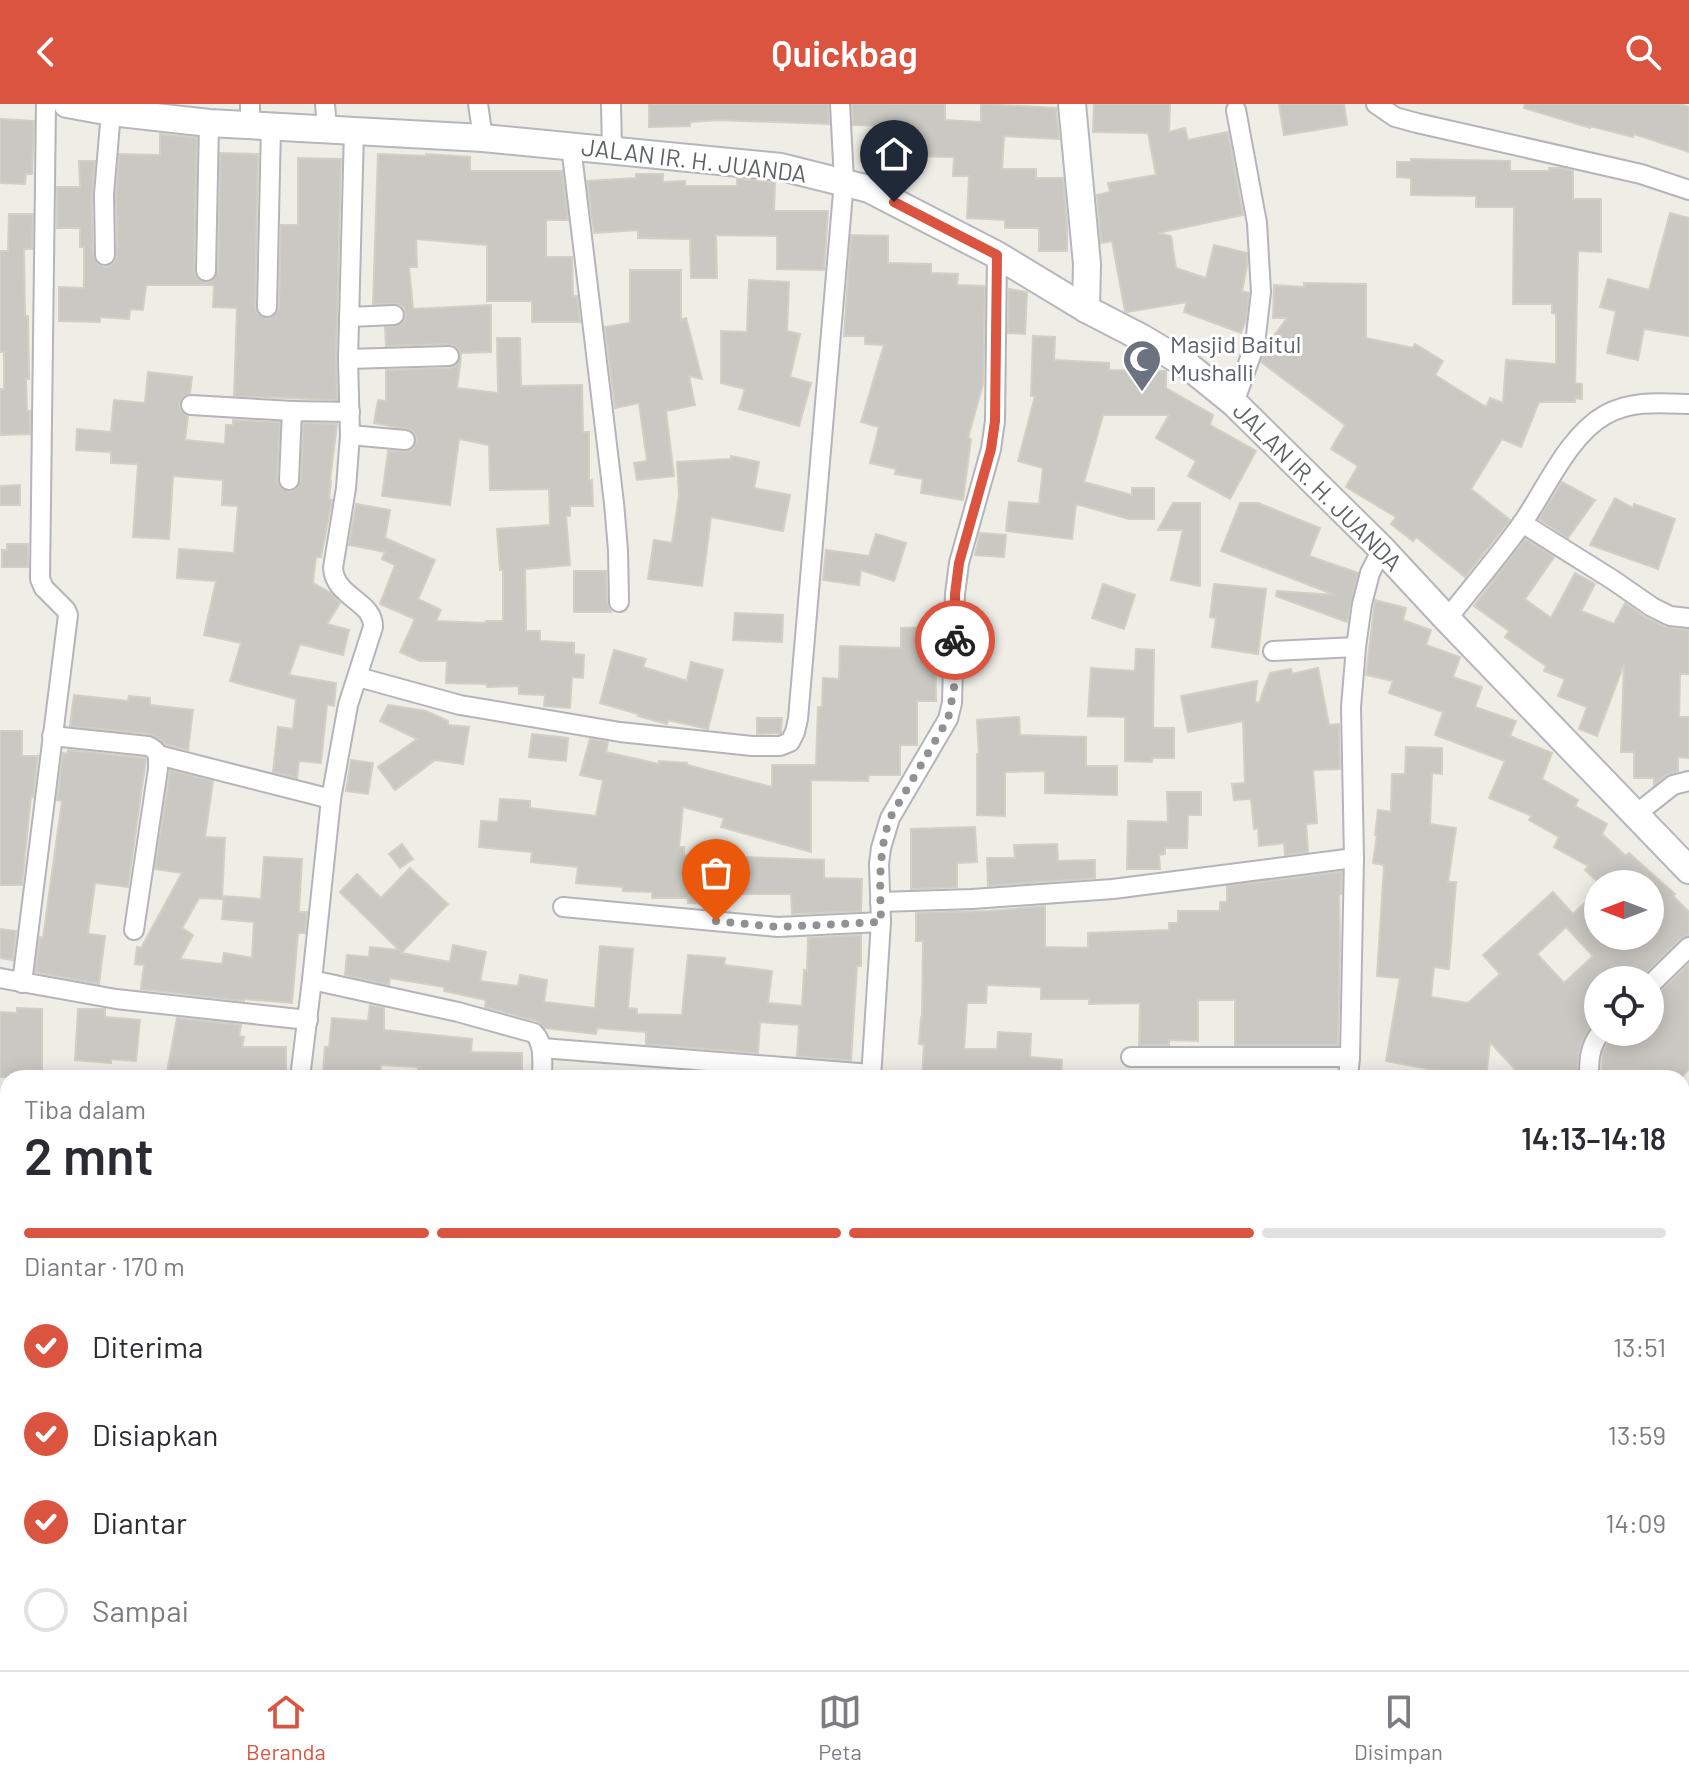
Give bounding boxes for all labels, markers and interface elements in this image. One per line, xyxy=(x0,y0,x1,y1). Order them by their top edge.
icon: back xyxy=(24,30,68,74)
icon: search xyxy=(1621,30,1665,74)
text: Quickbag xyxy=(771,31,918,74)
pin xyxy=(860,120,928,202)
street label: JALAN IR. H. JUANDA xyxy=(580,131,808,188)
icon: home xyxy=(872,132,916,176)
place label: Masjid Baitul Mushalli xyxy=(1170,329,1301,386)
mosque icon: Masjid Baitul Mushalli xyxy=(1121,338,1163,393)
street label: JALAN IR. H. JUANDA xyxy=(1228,396,1408,576)
courier xyxy=(915,600,995,680)
icon: bike xyxy=(933,618,977,662)
pin xyxy=(682,839,750,921)
icon: bag xyxy=(694,851,738,895)
north arrow xyxy=(1584,870,1664,950)
map controls xyxy=(1584,870,1664,1046)
button: locate xyxy=(1584,966,1664,1046)
text: Tiba dalam xyxy=(24,1093,146,1124)
text: 14:13–14:18 xyxy=(1521,1120,1666,1156)
text: 2 mnt xyxy=(24,1123,154,1185)
text: Diantar · 170 m xyxy=(24,1250,185,1281)
icon: check xyxy=(24,1324,68,1368)
text: Diterima xyxy=(92,1328,203,1364)
text: 13:51 xyxy=(1613,1331,1666,1362)
icon: check xyxy=(24,1412,68,1456)
text: Disiapkan xyxy=(92,1416,218,1452)
text: 13:59 xyxy=(1608,1419,1666,1450)
icon: check xyxy=(24,1500,68,1544)
text: Diantar xyxy=(92,1504,187,1540)
text: 14:09 xyxy=(1606,1507,1666,1538)
text: Sampai xyxy=(92,1592,189,1628)
tab: Beranda xyxy=(246,1690,326,1764)
tab: Peta xyxy=(818,1690,862,1764)
tab: Disimpan xyxy=(1354,1690,1443,1764)

